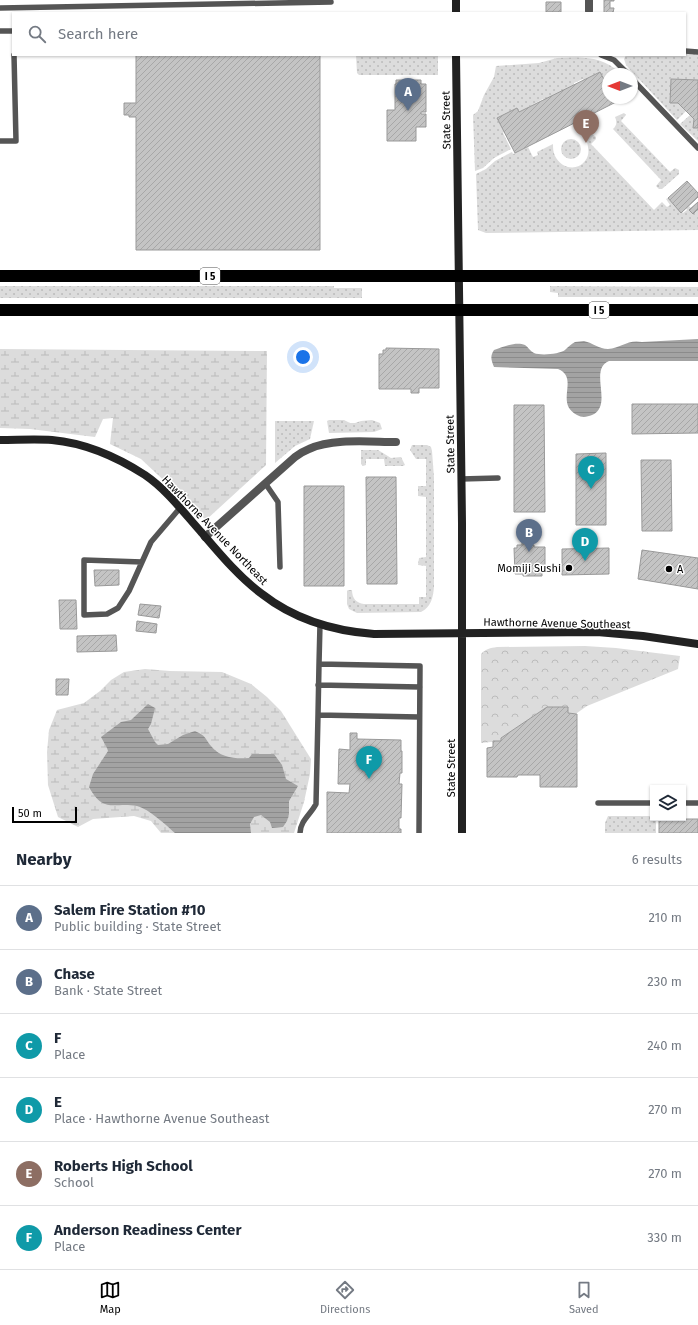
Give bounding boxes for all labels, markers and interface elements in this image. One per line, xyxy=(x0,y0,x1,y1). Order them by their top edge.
search box xyxy=(12,12,686,56)
icon: search xyxy=(26,23,48,45)
text: Search here xyxy=(58,25,138,43)
north arrow xyxy=(602,68,638,104)
pin: A xyxy=(395,78,421,111)
street label: State Street xyxy=(439,91,454,149)
pin: E xyxy=(573,110,599,143)
road number: I 5 xyxy=(200,268,220,284)
road number: I 5 xyxy=(589,302,609,318)
your location xyxy=(293,347,313,367)
street label: State Street xyxy=(443,415,458,473)
pin: C xyxy=(578,456,604,489)
street label: Hawthorne Avenue Northeast xyxy=(159,473,270,588)
pin: B xyxy=(516,519,542,552)
pin: D xyxy=(572,528,598,561)
place label: Momiji Sushi xyxy=(497,562,561,575)
marker: Momiji Sushi xyxy=(564,563,574,573)
place label: A xyxy=(677,563,684,576)
marker: A xyxy=(664,564,674,574)
street label: Hawthorne Avenue Southeast xyxy=(483,616,631,631)
street label: State Street xyxy=(445,739,458,797)
pin: F xyxy=(356,746,382,779)
map controls xyxy=(650,785,686,821)
button: layers xyxy=(650,785,686,821)
scale bar xyxy=(12,805,77,824)
text: 50 m xyxy=(18,807,42,820)
text: Nearby xyxy=(16,849,71,870)
text: 6 results xyxy=(632,852,682,867)
text: Salem Fire Station #10 xyxy=(54,901,206,919)
text: A xyxy=(25,910,33,925)
text: 210 m xyxy=(648,910,682,925)
text: Public building · State Street xyxy=(54,919,221,934)
text: Chase xyxy=(54,965,95,983)
text: B xyxy=(25,974,33,989)
text: 230 m xyxy=(647,974,682,989)
text: Bank · State Street xyxy=(54,983,162,998)
text: F xyxy=(54,1029,61,1047)
text: C xyxy=(25,1038,33,1053)
text: 240 m xyxy=(647,1038,682,1053)
text: Place xyxy=(54,1047,85,1062)
text: E xyxy=(54,1093,62,1111)
text: D xyxy=(25,1102,33,1117)
text: 270 m xyxy=(648,1102,682,1117)
text: Place · Hawthorne Avenue Southeast xyxy=(54,1111,269,1126)
text: Roberts High School xyxy=(54,1157,193,1175)
text: E xyxy=(26,1166,32,1181)
text: 270 m xyxy=(648,1166,682,1181)
text: School xyxy=(54,1175,94,1190)
text: Anderson Readiness Center xyxy=(54,1221,241,1239)
text: F xyxy=(26,1230,32,1245)
text: 330 m xyxy=(647,1230,682,1245)
text: Place xyxy=(54,1239,85,1254)
tab: Map xyxy=(99,1279,121,1316)
tab: Directions xyxy=(320,1279,370,1316)
tab: Saved xyxy=(569,1279,599,1316)

